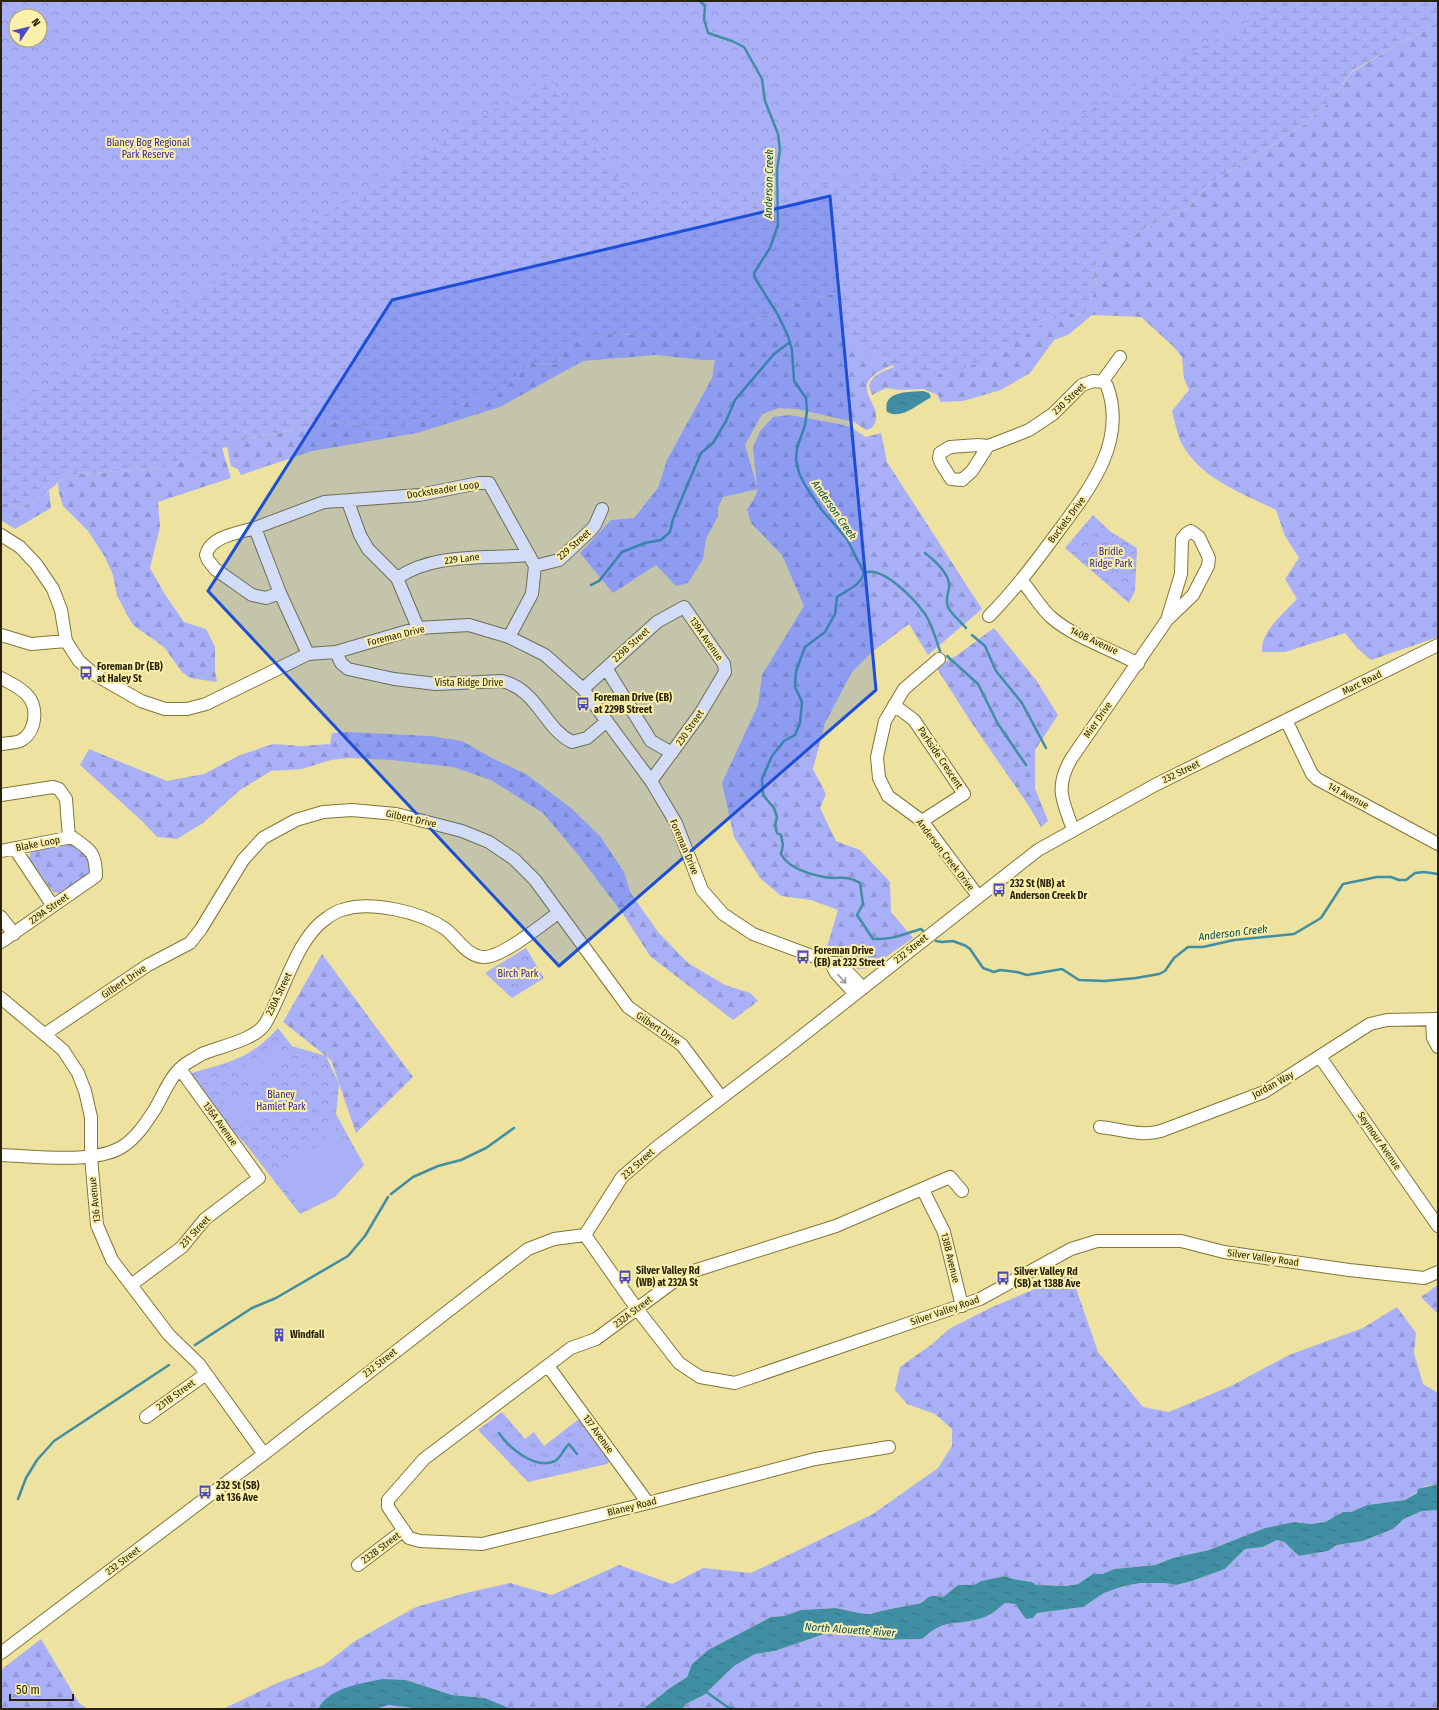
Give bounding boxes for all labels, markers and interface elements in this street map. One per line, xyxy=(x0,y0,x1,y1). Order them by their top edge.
north arrow xyxy=(8,8,48,48)
text: N xyxy=(29,16,43,29)
park label: Blaney Bog Regional Park Reserve xyxy=(106,137,190,161)
water label: Anderson Creek xyxy=(762,149,776,220)
street label: 230 Street xyxy=(1050,380,1089,417)
water label: Anderson Creek xyxy=(808,477,860,543)
street label: Docksteader Loop xyxy=(406,478,480,502)
street label: Buckels Drive xyxy=(1046,494,1088,546)
street label: 229 Street xyxy=(555,527,594,563)
park label: Bridle Ridge Park xyxy=(1090,546,1133,570)
street label: 229 Lane xyxy=(444,551,480,567)
street label: 139A Avenue xyxy=(687,615,725,663)
street label: Foreman Drive xyxy=(366,623,426,649)
street label: 229B Street xyxy=(610,625,653,665)
street label: 140B Avenue xyxy=(1068,625,1120,657)
place label: Foreman Dr (EB) at Haley St xyxy=(97,660,163,685)
bus stop icon: Foreman Dr (EB) at Haley St xyxy=(78,665,94,681)
street label: Marc Road xyxy=(1340,668,1384,698)
street label: Vista Ridge Drive xyxy=(435,677,503,689)
place label: Foreman Drive (EB) at 229B Street xyxy=(594,691,672,716)
bus stop icon: Foreman Drive (EB) at 229B Street xyxy=(575,696,591,712)
street label: Mier Drive xyxy=(1081,699,1115,740)
street label: 230 Street xyxy=(673,707,707,748)
street label: Parkside Crescent xyxy=(915,725,966,792)
street label: 232 Street xyxy=(1160,757,1202,786)
street label: 141 Avenue xyxy=(1326,780,1371,812)
street label: Gilbert Drive xyxy=(385,808,437,830)
street label: Anderson Creek Drive xyxy=(913,817,977,893)
street label: Foreman Drive xyxy=(667,818,701,876)
street label: Blake Loop xyxy=(15,834,61,854)
place label: 232 St (NB) at Anderson Creek Dr xyxy=(1009,877,1088,902)
bus stop icon: 232 St (NB) at Anderson Creek Dr xyxy=(991,882,1007,898)
street label: 229A Street xyxy=(27,891,72,927)
water label: Anderson Creek xyxy=(1197,922,1269,944)
street label: 232 Street xyxy=(892,931,931,966)
place label: Foreman Drive (EB) at 232 Street xyxy=(814,945,885,969)
bus stop icon: Foreman Drive (EB) at 232 Street xyxy=(795,949,811,965)
street label: Gilbert Drive xyxy=(99,963,149,1001)
park label: Birch Park xyxy=(498,968,539,980)
street label: 230A Street xyxy=(263,970,295,1017)
one-way arrow xyxy=(837,974,847,984)
street label: Gilbert Drive xyxy=(633,1009,683,1049)
street label: Jordan Way xyxy=(1250,1068,1296,1101)
park label: Blaney Hamlet Park xyxy=(256,1089,306,1113)
street label: 136A Avenue xyxy=(200,1100,240,1148)
street label: Seymour Avenue xyxy=(1354,1110,1404,1173)
street label: 232 Street xyxy=(619,1146,657,1182)
street label: 136 Avenue xyxy=(87,1177,103,1223)
street label: 231 Street xyxy=(177,1213,213,1251)
street label: 138B Avenue xyxy=(938,1232,962,1284)
street label: Silver Valley Road xyxy=(1226,1247,1300,1269)
place label: Silver Valley Rd (WB) at 232A St xyxy=(636,1265,700,1289)
place label: Silver Valley Rd (SB) at 138B Ave xyxy=(1014,1266,1080,1290)
bus stop icon: Silver Valley Rd (WB) at 232A St xyxy=(617,1269,633,1285)
bus stop icon: Silver Valley Rd (SB) at 138B Ave xyxy=(995,1270,1011,1286)
street label: 232A Street xyxy=(611,1293,655,1330)
street label: Silver Valley Road xyxy=(909,1294,981,1328)
building icon: Windfall xyxy=(271,1327,287,1343)
place label: Windfall xyxy=(290,1329,325,1341)
street label: 232 Street xyxy=(360,1345,400,1380)
street label: 231B Street xyxy=(154,1377,198,1413)
street label: 137 Avenue xyxy=(580,1412,616,1456)
place label: 232 St (SB) at 136 Ave xyxy=(215,1479,260,1504)
bus stop icon: 232 St (SB) at 136 Ave xyxy=(197,1484,213,1500)
street label: Blaney Road xyxy=(606,1495,658,1519)
street label: 232B Street xyxy=(359,1529,403,1567)
street label: 232 Street xyxy=(103,1544,143,1578)
water label: North Alouette River xyxy=(804,1620,897,1640)
scale bar xyxy=(10,1676,73,1702)
text: 50 m xyxy=(16,1683,40,1697)

